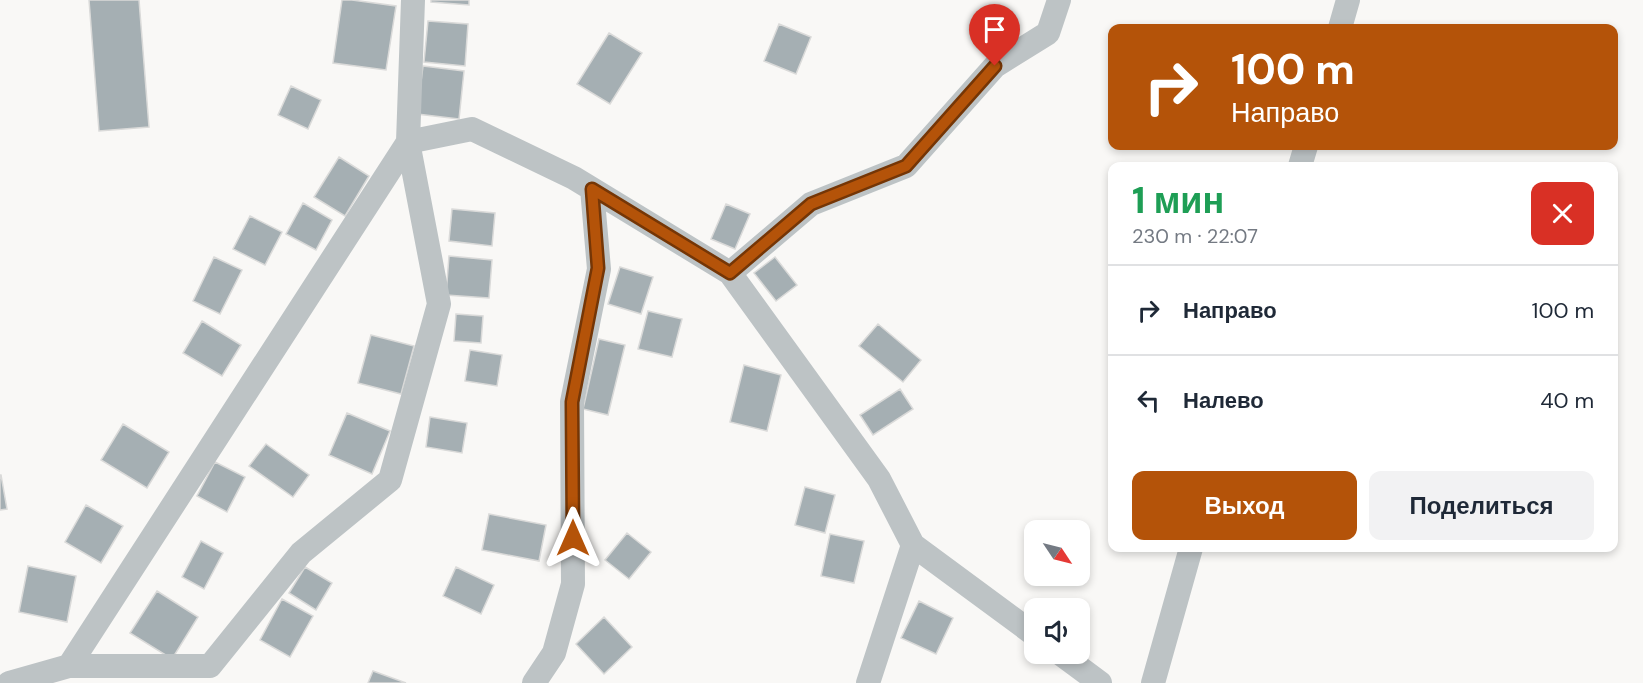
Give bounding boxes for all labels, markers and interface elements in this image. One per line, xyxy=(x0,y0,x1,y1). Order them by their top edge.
pin xyxy=(969,4,1020,66)
icon: arrive xyxy=(978,13,1011,46)
text: 100 m xyxy=(1231,42,1355,97)
icon: right xyxy=(1132,48,1210,126)
text: Направо xyxy=(1231,95,1339,130)
text: 1 мин xyxy=(1132,177,1224,224)
button: close xyxy=(1531,182,1594,245)
text: 230 m · 22:07 xyxy=(1132,223,1258,249)
icon: right xyxy=(1132,294,1165,327)
text: Направо xyxy=(1183,296,1277,325)
text: 100 m xyxy=(1532,296,1594,325)
icon: left xyxy=(1132,384,1165,417)
text: Налево xyxy=(1183,386,1264,415)
text: 40 m xyxy=(1540,386,1594,415)
button: Выход xyxy=(1132,471,1357,540)
button: Поделиться xyxy=(1369,471,1594,540)
position arrow xyxy=(541,506,605,570)
north arrow xyxy=(1024,520,1090,586)
map controls xyxy=(1024,520,1090,664)
button: sound xyxy=(1024,598,1090,664)

